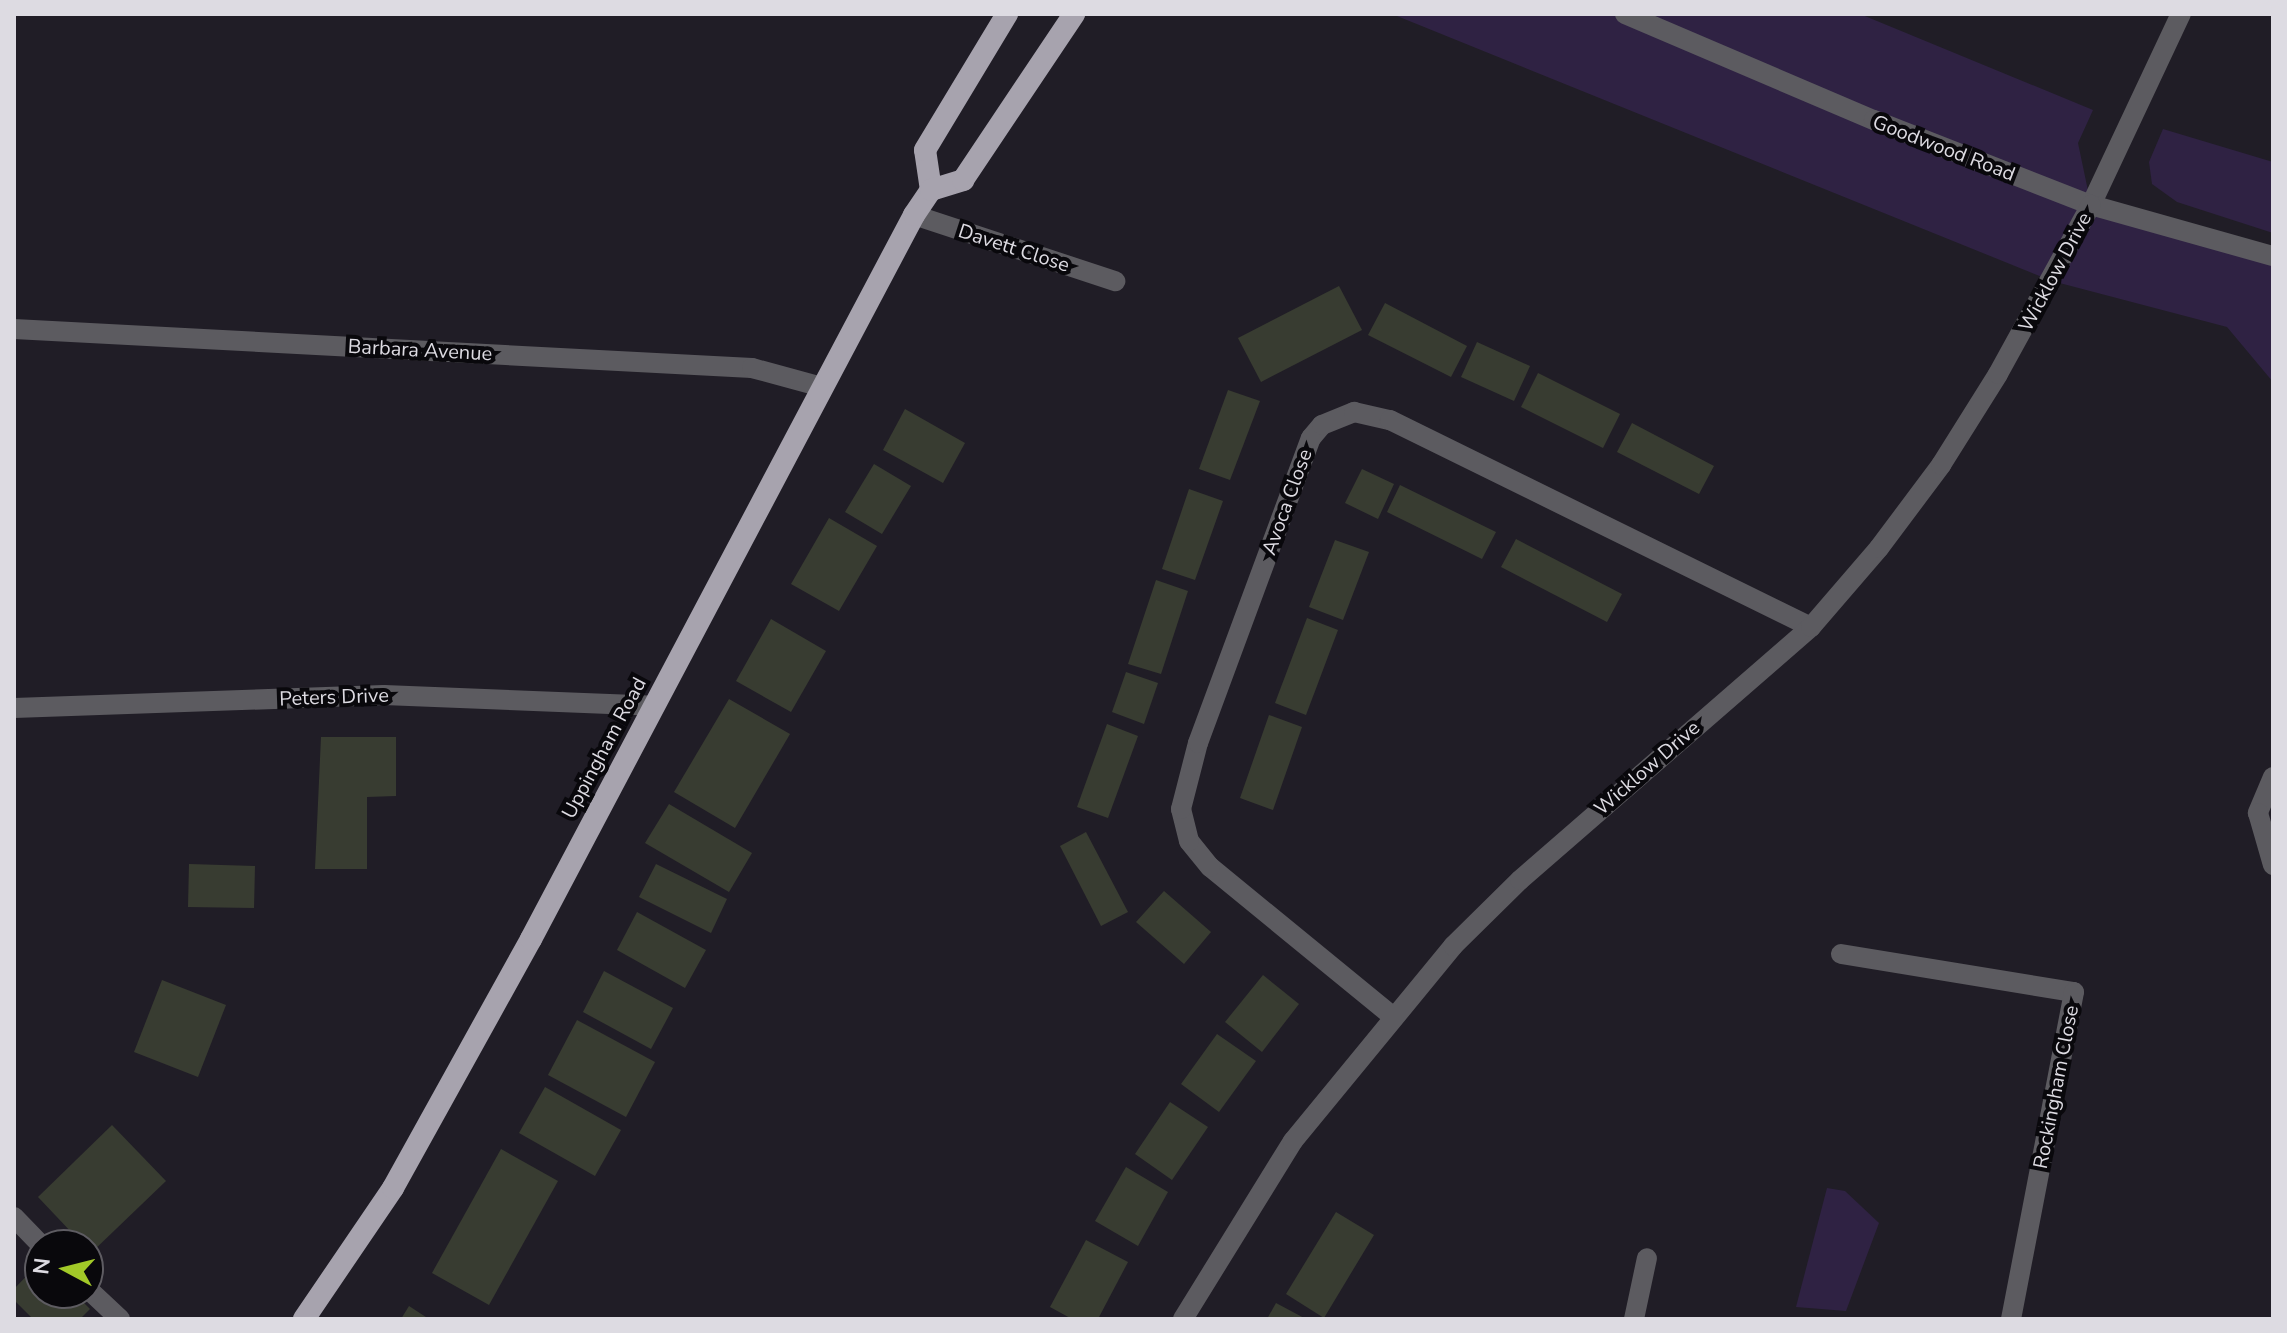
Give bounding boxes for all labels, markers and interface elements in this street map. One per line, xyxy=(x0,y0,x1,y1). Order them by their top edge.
street label: Goodwood Road xyxy=(1869,110,2019,186)
street label: Wicklow Drive xyxy=(2013,208,2097,336)
street label: Davett Close xyxy=(955,219,1073,277)
street label: Barbara Avenue xyxy=(347,334,493,366)
street label: Avoca Close xyxy=(1257,446,1317,558)
street label: Uppingham Road xyxy=(557,673,651,823)
street label: Peters Drive xyxy=(279,683,389,711)
street label: Wicklow Drive xyxy=(1589,716,1705,820)
street label: Rockingham Close xyxy=(2028,1003,2084,1171)
north arrow xyxy=(24,1229,104,1309)
text: N xyxy=(26,1256,58,1276)

